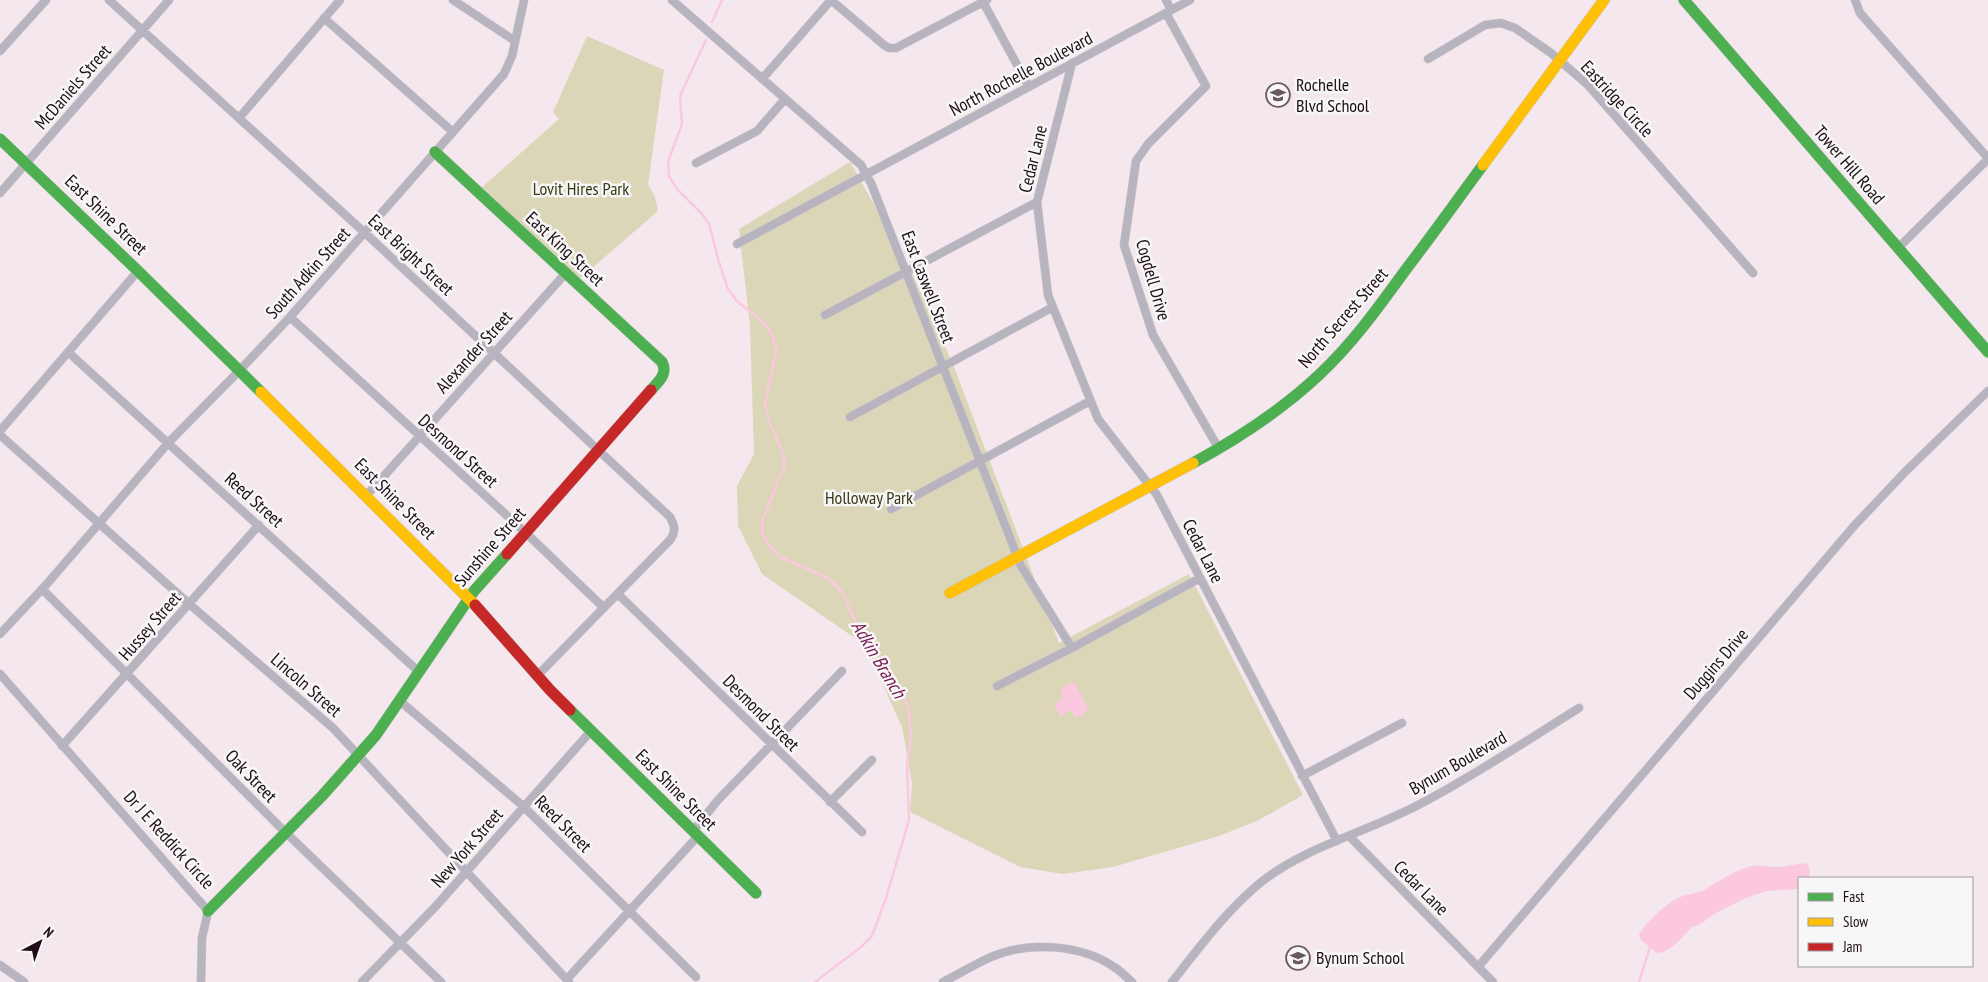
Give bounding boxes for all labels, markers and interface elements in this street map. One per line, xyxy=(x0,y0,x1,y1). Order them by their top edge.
street label: North Rochelle Boulevard xyxy=(945,26,1096,121)
street label: McDaniels Street xyxy=(29,39,116,134)
street label: Eastridge Circle xyxy=(1576,55,1659,142)
place label: Rochelle Blvd School xyxy=(1296,73,1370,117)
school or university icon: Rochelle Blvd School xyxy=(1265,82,1291,108)
street label: Tower Hill Road xyxy=(1809,121,1890,209)
street label: Cedar Lane xyxy=(1013,123,1052,195)
street label: East Shine Street xyxy=(60,170,152,260)
park label: Lovit Hires Park xyxy=(533,177,629,200)
street label: East King Street xyxy=(521,206,610,291)
street label: East Bright Street xyxy=(364,209,459,300)
street label: South Adkin Street xyxy=(260,222,355,323)
street label: East Caswell Street xyxy=(897,227,960,346)
street label: Cogdell Drive xyxy=(1131,237,1176,323)
street label: North Secrest Street xyxy=(1293,263,1392,373)
street label: Alexander Street xyxy=(430,305,517,398)
street label: Desmond Street xyxy=(414,409,503,492)
street label: East Shine Street xyxy=(350,453,441,544)
street label: Reed Street xyxy=(220,467,289,532)
park label: Holloway Park xyxy=(825,486,913,509)
street label: Sunshine Street xyxy=(449,502,530,591)
street label: Cedar Lane xyxy=(1178,515,1229,587)
street label: Hussey Street xyxy=(113,586,186,665)
water label: Adkin Branch xyxy=(846,616,912,704)
street label: Duggins Drive xyxy=(1678,623,1753,704)
street label: Lincoln Street xyxy=(266,648,346,722)
street label: Desmond Street xyxy=(718,669,805,756)
street label: Bynum Boulevard xyxy=(1405,725,1511,800)
street label: Oak Street xyxy=(221,744,282,807)
street label: East Shine Street xyxy=(631,744,722,835)
street label: Dr J E Reddick Circle xyxy=(119,786,220,894)
street label: Reed Street xyxy=(530,790,597,857)
street label: New York Street xyxy=(426,803,507,892)
street label: Cedar Lane xyxy=(1389,855,1454,920)
legend xyxy=(1798,877,1973,967)
text: Fast xyxy=(1843,887,1864,906)
text: Slow xyxy=(1843,912,1868,931)
north arrow xyxy=(15,917,65,967)
text: N xyxy=(40,923,57,941)
text: Jam xyxy=(1842,937,1862,956)
school or university icon: Bynum School xyxy=(1285,945,1311,971)
place label: Bynum School xyxy=(1316,946,1405,969)

